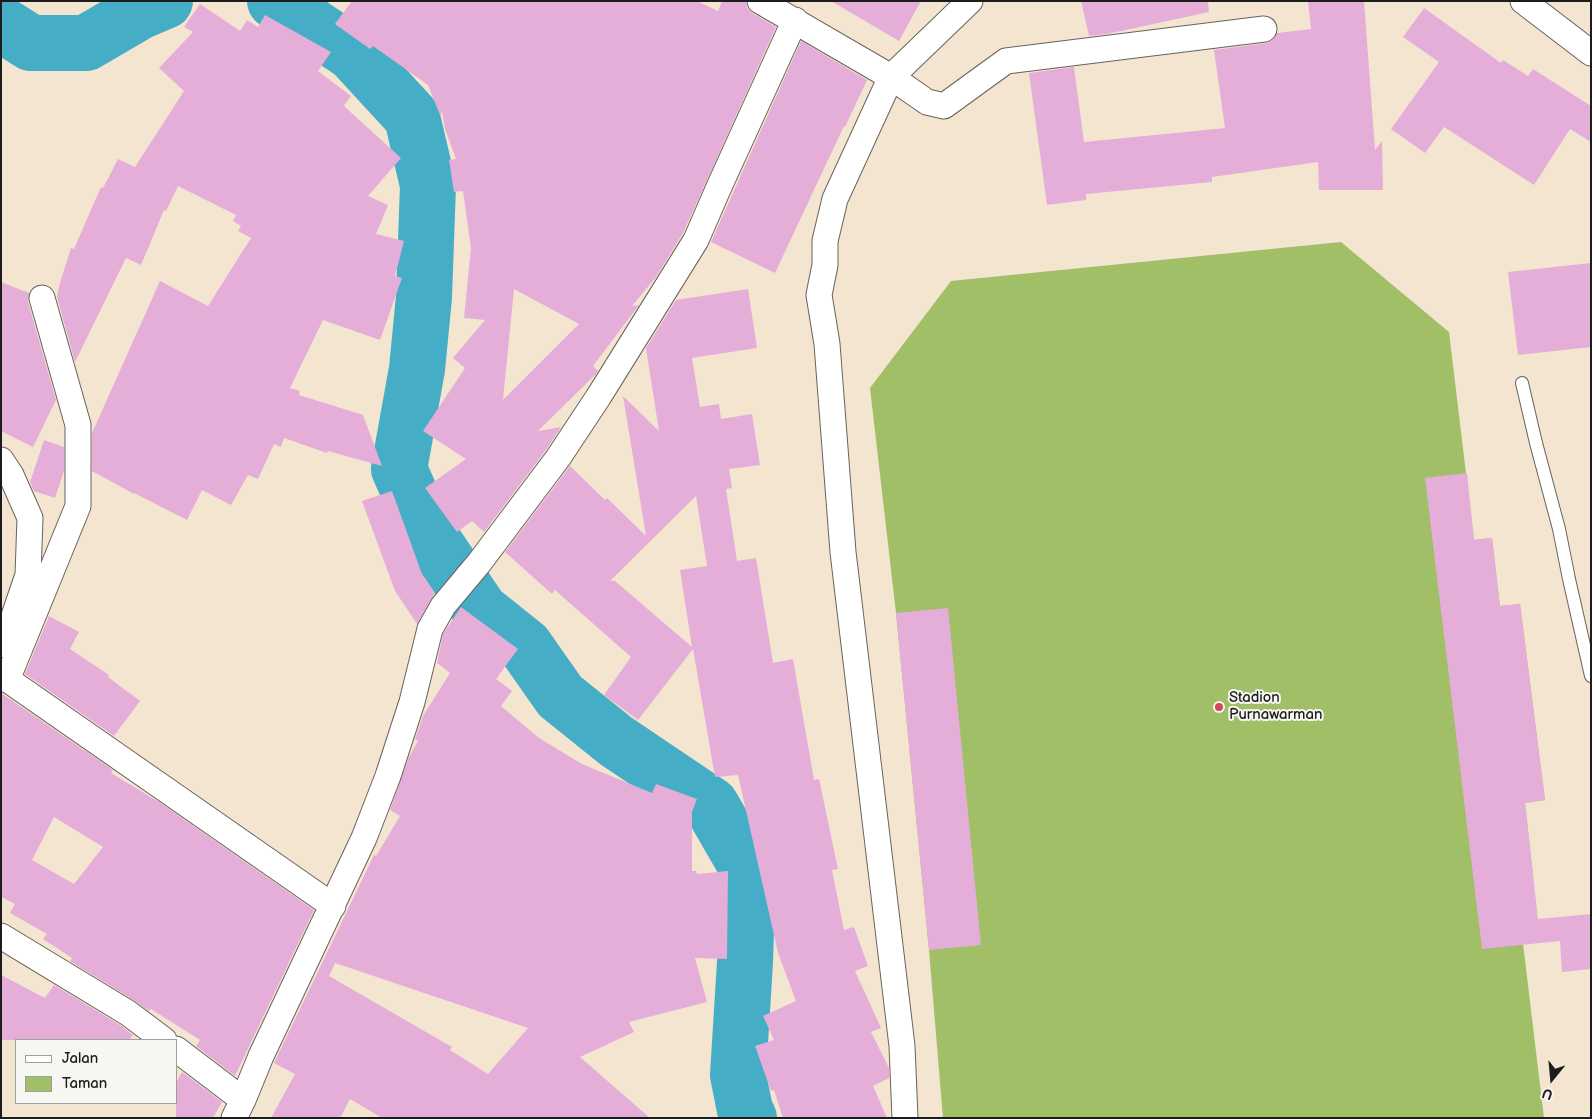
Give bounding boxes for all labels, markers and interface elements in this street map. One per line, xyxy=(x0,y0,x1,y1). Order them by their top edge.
place label: Stadion Purnawarman xyxy=(1229,689,1322,724)
marker: Stadion Purnawarman xyxy=(1213,701,1225,713)
legend xyxy=(15,1039,178,1104)
text: Jalan xyxy=(62,1049,98,1068)
north arrow xyxy=(1527,1054,1577,1104)
text: Taman xyxy=(62,1074,107,1093)
text: U xyxy=(1540,1084,1555,1103)

